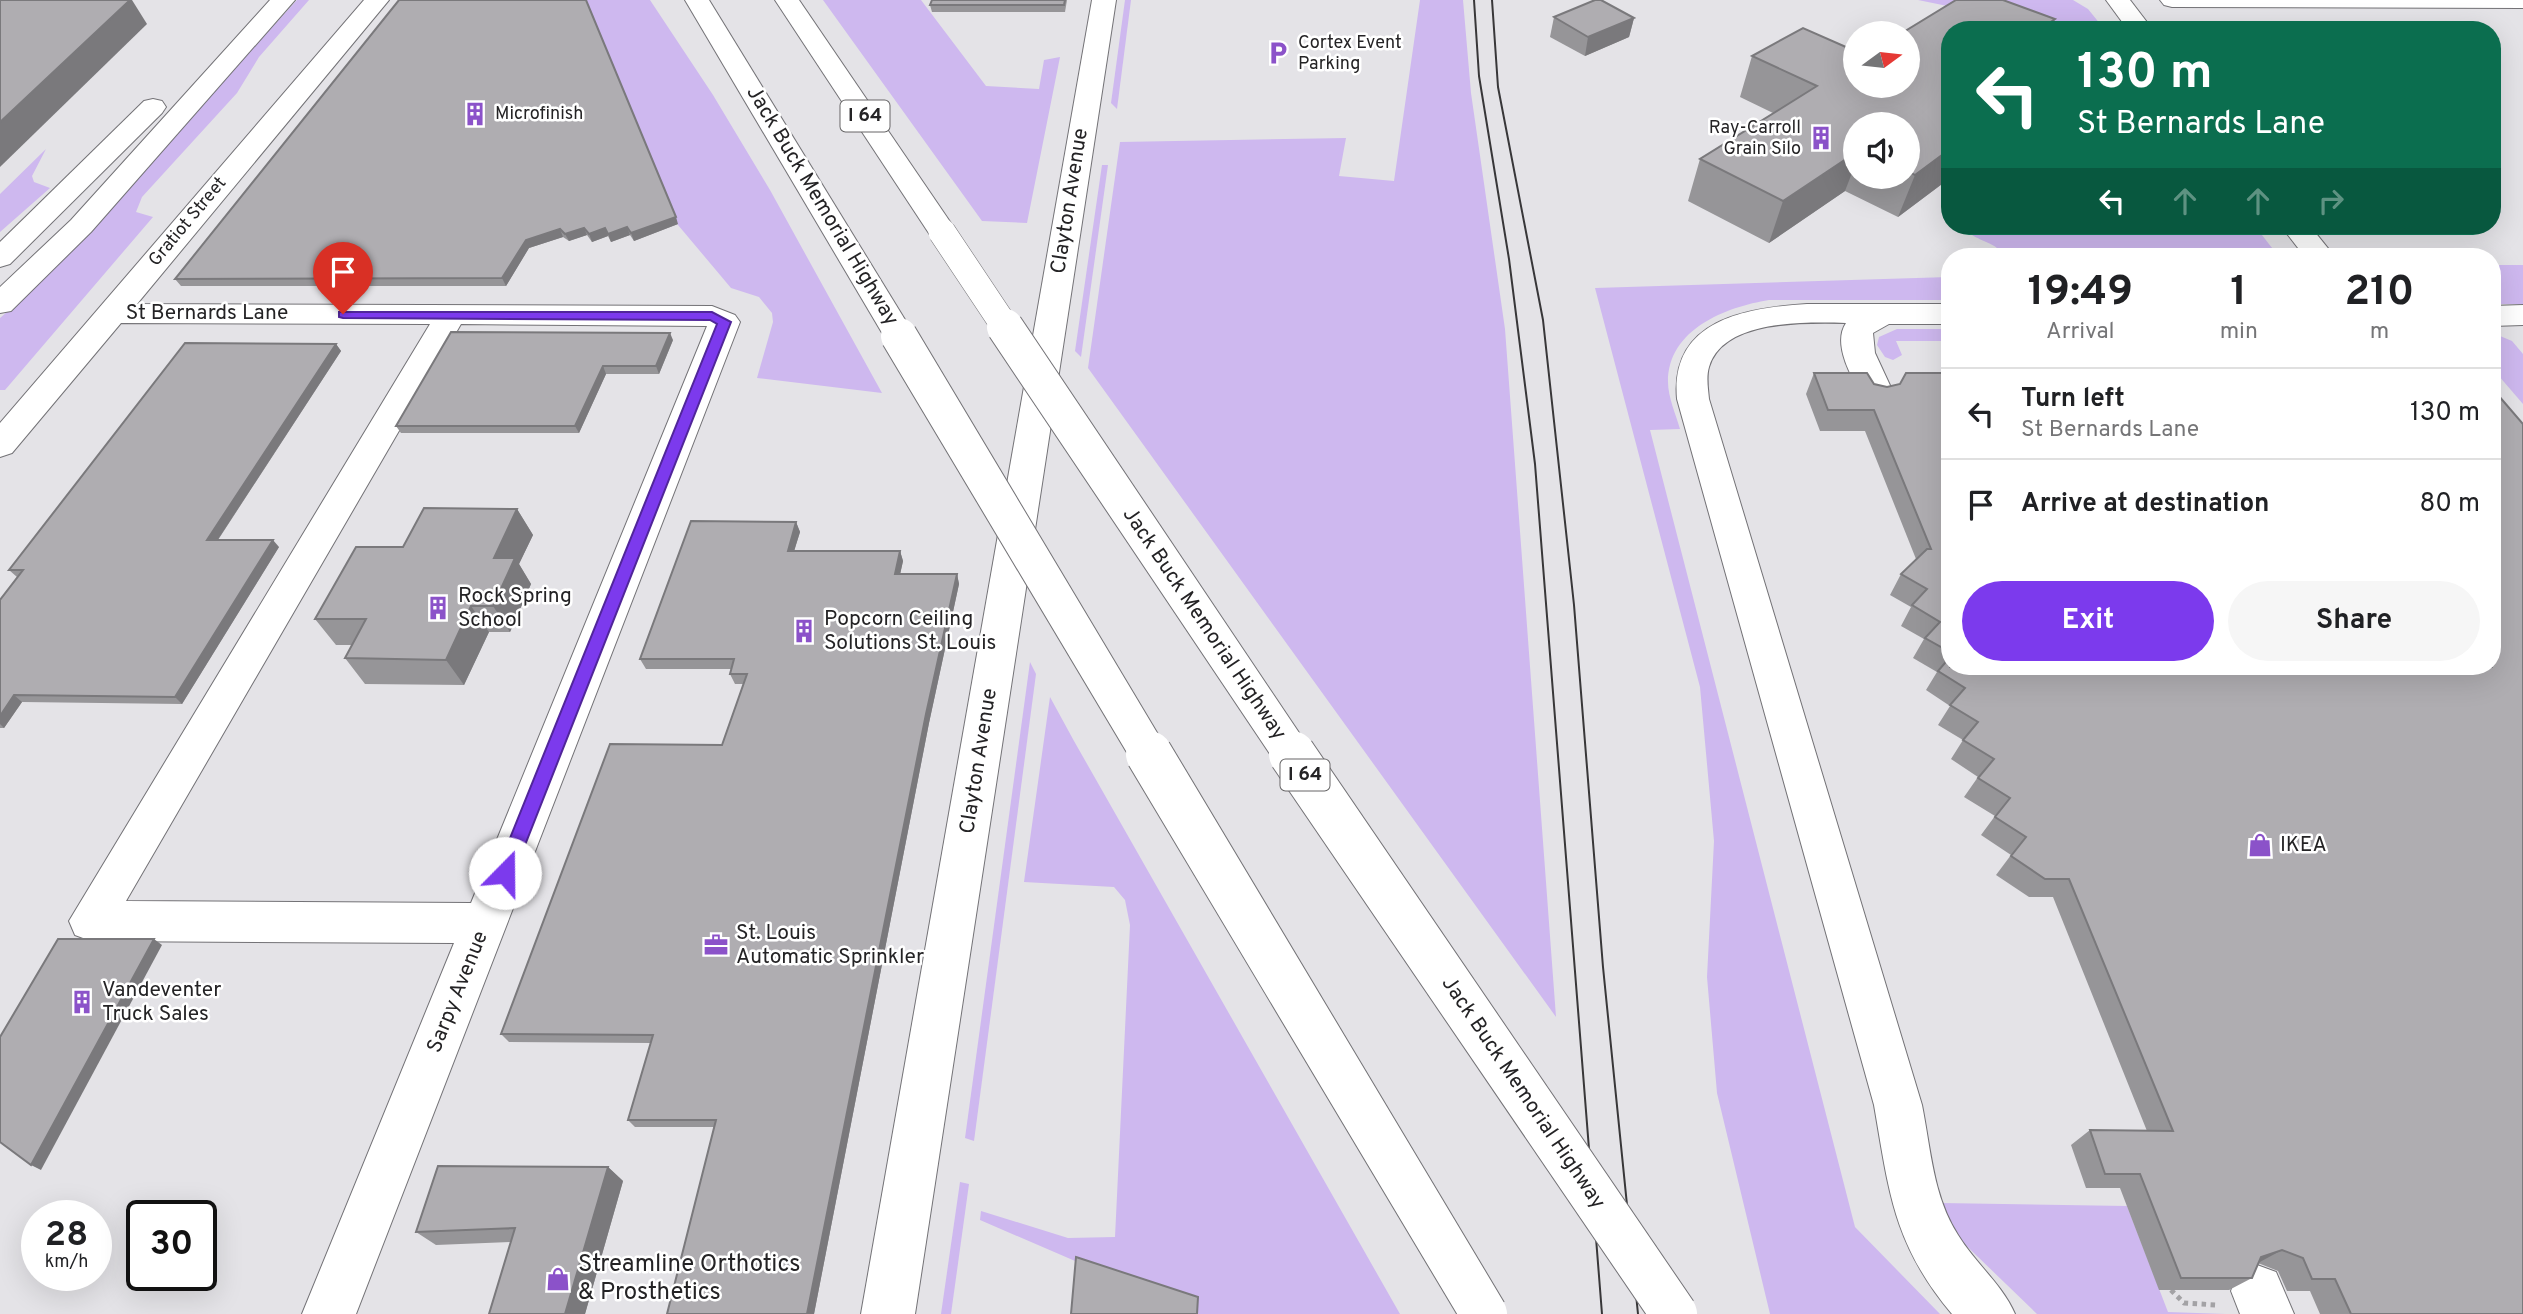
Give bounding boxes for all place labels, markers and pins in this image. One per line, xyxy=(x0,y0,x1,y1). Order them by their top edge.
place label: Cortex Event Parking xyxy=(1298,32,1402,76)
parking icon: Cortex Event Parking xyxy=(1264,39,1292,67)
building icon: Microfinish xyxy=(461,100,489,128)
place label: Microfinish xyxy=(495,103,583,126)
place label: Ray-Carroll Grain Silo xyxy=(1709,117,1801,161)
building icon: Ray-Carroll Grain Silo xyxy=(1807,124,1835,152)
pin xyxy=(313,242,373,314)
place label: Rock Spring School xyxy=(458,583,572,634)
building icon: Rock Spring School xyxy=(424,594,452,622)
place label: Popcorn Ceiling Solutions St. Louis xyxy=(824,606,996,657)
building icon: Popcorn Ceiling Solutions St. Louis xyxy=(790,617,818,645)
shop icon: IKEA xyxy=(2246,831,2274,859)
place label: IKEA xyxy=(2280,832,2327,859)
place label: St. Louis Automatic Sprinkler xyxy=(736,920,924,971)
office icon: St. Louis Automatic Sprinkler xyxy=(702,931,730,959)
place label: Vandeventer Truck Sales xyxy=(102,977,221,1028)
building icon: Vandeventer Truck Sales xyxy=(68,988,96,1016)
place label: Streamline Orthotics & Prosthetics xyxy=(578,1250,800,1308)
shop icon: Streamline Orthotics & Prosthetics xyxy=(544,1265,572,1293)

